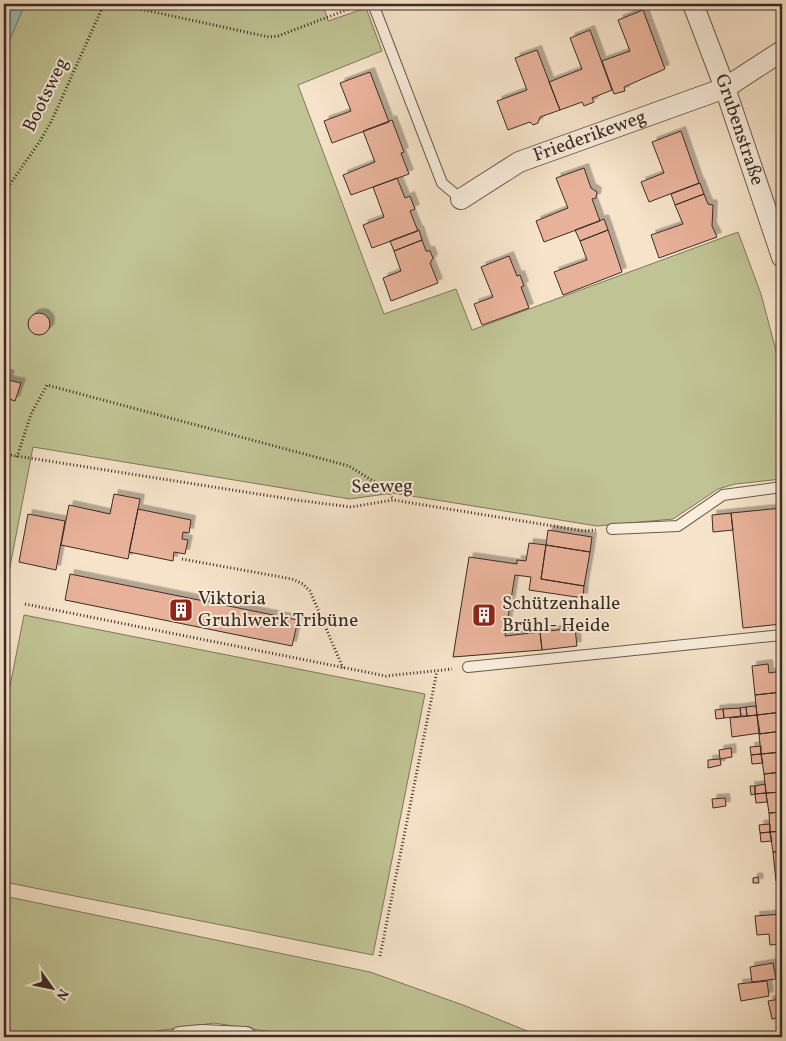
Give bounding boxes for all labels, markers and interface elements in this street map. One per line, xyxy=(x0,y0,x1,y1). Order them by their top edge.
street label: Bootsweg xyxy=(17,53,75,137)
street label: Grubenstraße xyxy=(708,70,770,189)
street label: Friederikeweg xyxy=(530,104,650,169)
street label: Seeweg xyxy=(351,473,413,501)
place label: Viktoria Gruhlwerk Tribüne xyxy=(198,586,358,634)
place label: Schützenhalle Brühl- Heide xyxy=(502,591,620,639)
building icon: Viktoria Gruhlwerk Tribüne xyxy=(168,597,194,623)
building icon: Schützenhalle Brühl- Heide xyxy=(471,602,497,628)
north arrow xyxy=(28,964,78,1014)
text: N xyxy=(51,985,72,1004)

